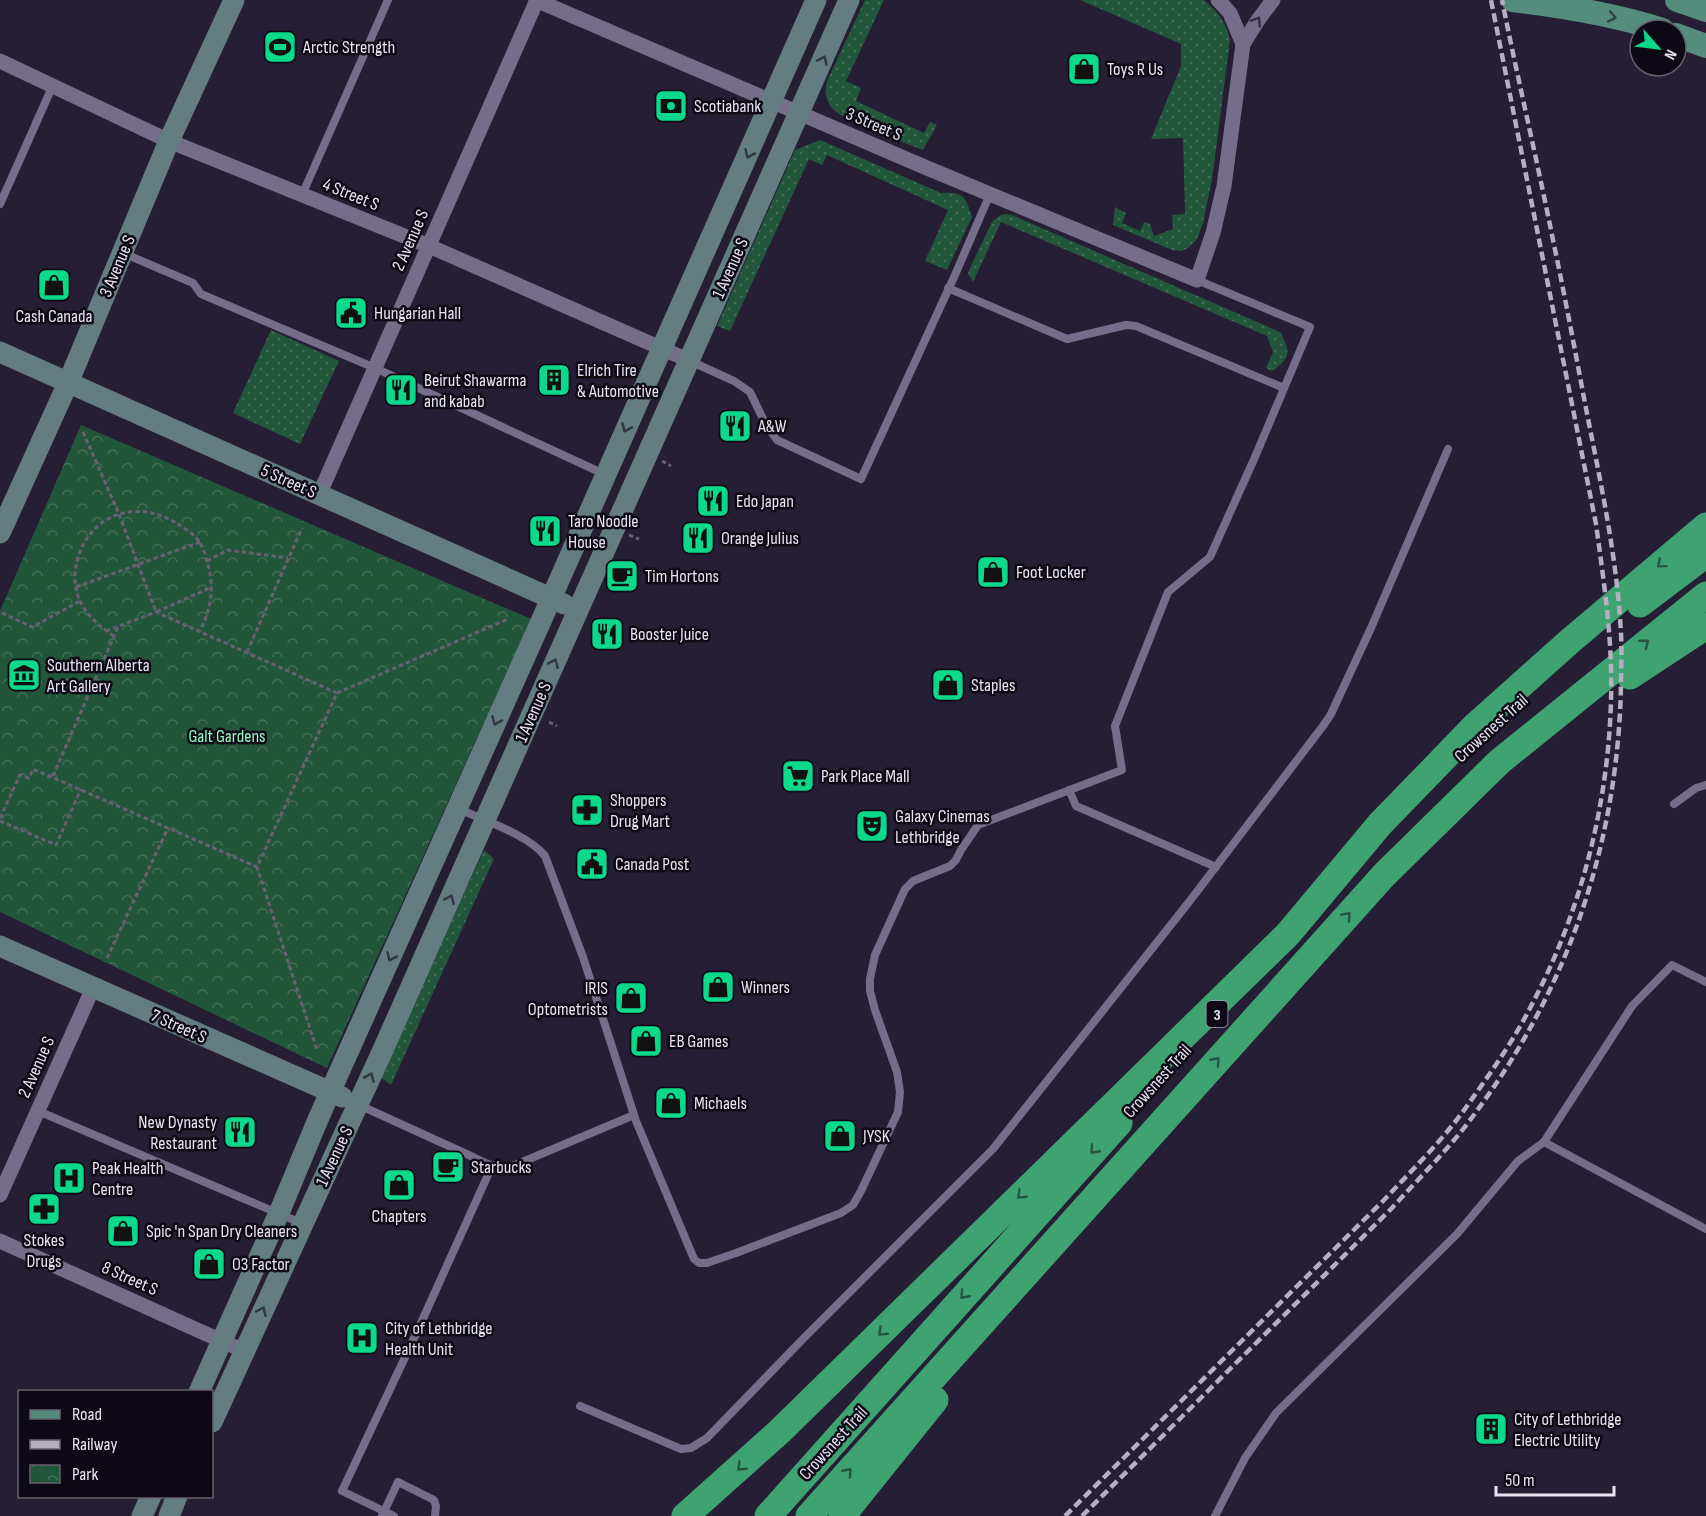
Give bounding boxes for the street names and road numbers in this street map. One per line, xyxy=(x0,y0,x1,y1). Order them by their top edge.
street label: 3 Street S xyxy=(843,103,905,146)
street label: 4 Street S xyxy=(320,174,382,215)
street label: 2 Avenue S xyxy=(388,206,433,274)
street label: 3 Avenue S xyxy=(95,232,140,300)
street label: 1 Avenue S xyxy=(708,235,753,302)
street label: 5 Street S xyxy=(258,460,320,503)
street label: 1 Avenue S xyxy=(511,679,556,746)
street label: Crowsnest Trail xyxy=(1450,690,1532,767)
road number: 3 xyxy=(1206,1001,1228,1027)
street label: 7 Street S xyxy=(148,1005,210,1048)
street label: 2 Avenue S xyxy=(14,1033,59,1101)
street label: Crowsnest Trail xyxy=(1119,1040,1196,1122)
street label: 1 Avenue S xyxy=(311,1123,358,1190)
street label: 8 Street S xyxy=(98,1257,161,1300)
street label: Crowsnest Trail xyxy=(795,1402,872,1484)

